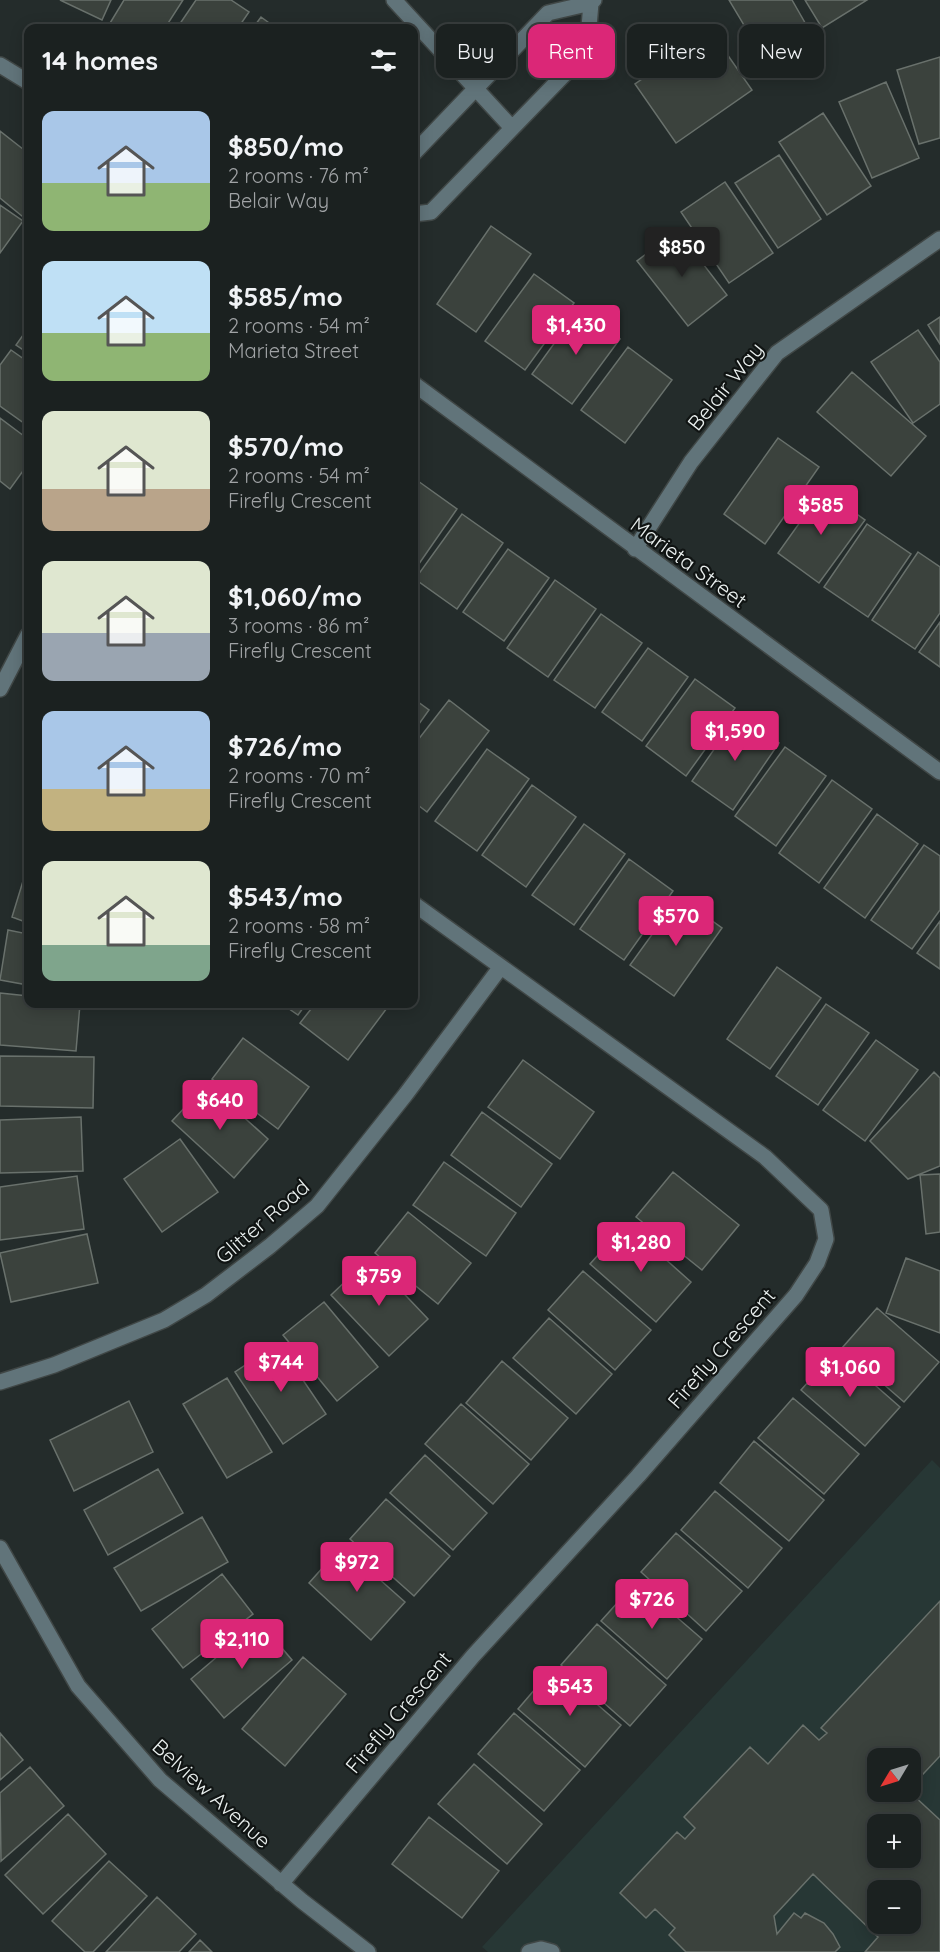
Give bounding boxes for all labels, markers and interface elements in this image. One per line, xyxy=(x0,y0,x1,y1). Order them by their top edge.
chip: Buy xyxy=(436,24,516,78)
chip: Rent xyxy=(528,24,615,78)
chip: Filters xyxy=(627,24,727,78)
chip: New xyxy=(739,24,824,78)
text: 14 homes xyxy=(42,44,158,77)
icon: filters xyxy=(367,44,400,77)
text: $850/mo xyxy=(228,130,344,163)
icon: home xyxy=(90,135,162,207)
text: 2 rooms · 76 m² xyxy=(228,163,369,188)
text: Belair Way xyxy=(228,188,329,213)
pin: $850 xyxy=(646,227,718,278)
text: $850 xyxy=(659,234,705,259)
text: $585/mo xyxy=(228,280,343,313)
icon: home xyxy=(90,285,162,357)
pin: $1,430 xyxy=(527,305,625,356)
text: $1,430 xyxy=(546,312,606,337)
text: 2 rooms · 54 m² xyxy=(228,313,370,338)
street label: Belair Way xyxy=(681,337,769,435)
text: Marieta Street xyxy=(228,338,359,363)
text: $570/mo xyxy=(228,430,344,463)
icon: home xyxy=(90,435,162,507)
text: 2 rooms · 54 m² xyxy=(228,463,370,488)
pin: $585 xyxy=(785,485,857,536)
text: Firefly Crescent xyxy=(228,488,372,513)
text: $585 xyxy=(798,492,844,517)
street label: Marieta Street xyxy=(626,511,752,613)
text: $1,060/mo xyxy=(228,580,362,613)
icon: home xyxy=(90,585,162,657)
text: 3 rooms · 86 m² xyxy=(228,613,369,638)
text: Firefly Crescent xyxy=(228,638,372,663)
pin: $1,590 xyxy=(686,711,784,762)
text: $1,590 xyxy=(705,718,765,743)
text: $726/mo xyxy=(228,730,342,763)
icon: home xyxy=(90,735,162,807)
text: 2 rooms · 70 m² xyxy=(228,763,371,788)
text: Firefly Crescent xyxy=(228,788,372,813)
text: $543/mo xyxy=(228,880,343,913)
icon: home xyxy=(90,885,162,957)
pin: $570 xyxy=(640,896,712,947)
text: $570 xyxy=(653,903,699,928)
text: 2 rooms · 58 m² xyxy=(228,913,370,938)
text: Firefly Crescent xyxy=(228,938,372,963)
pin: $640 xyxy=(184,1080,256,1131)
text: $640 xyxy=(196,1087,244,1112)
street label: Glitter Road xyxy=(210,1173,314,1269)
pin: $1,280 xyxy=(592,1222,690,1273)
text: $1,280 xyxy=(611,1229,671,1254)
pin: $759 xyxy=(343,1256,415,1307)
text: $759 xyxy=(356,1263,402,1288)
street label: Firefly Crescent xyxy=(662,1283,780,1413)
pin: $744 xyxy=(245,1342,317,1393)
pin: $1,060 xyxy=(801,1347,899,1398)
text: $744 xyxy=(258,1349,304,1374)
text: $1,060 xyxy=(820,1354,880,1379)
pin: $972 xyxy=(321,1542,393,1593)
text: $972 xyxy=(334,1549,380,1574)
pin: $726 xyxy=(616,1579,688,1630)
text: $726 xyxy=(629,1586,675,1611)
pin: $2,110 xyxy=(193,1619,291,1670)
text: $2,110 xyxy=(214,1626,270,1651)
street label: Firefly Crescent xyxy=(340,1646,456,1778)
pin: $543 xyxy=(534,1666,606,1717)
text: $543 xyxy=(547,1673,593,1698)
street label: Belview Avenue xyxy=(147,1733,277,1853)
north arrow xyxy=(867,1748,921,1802)
map controls xyxy=(867,1748,921,1934)
button: + xyxy=(867,1814,921,1868)
button: − xyxy=(867,1880,921,1934)

